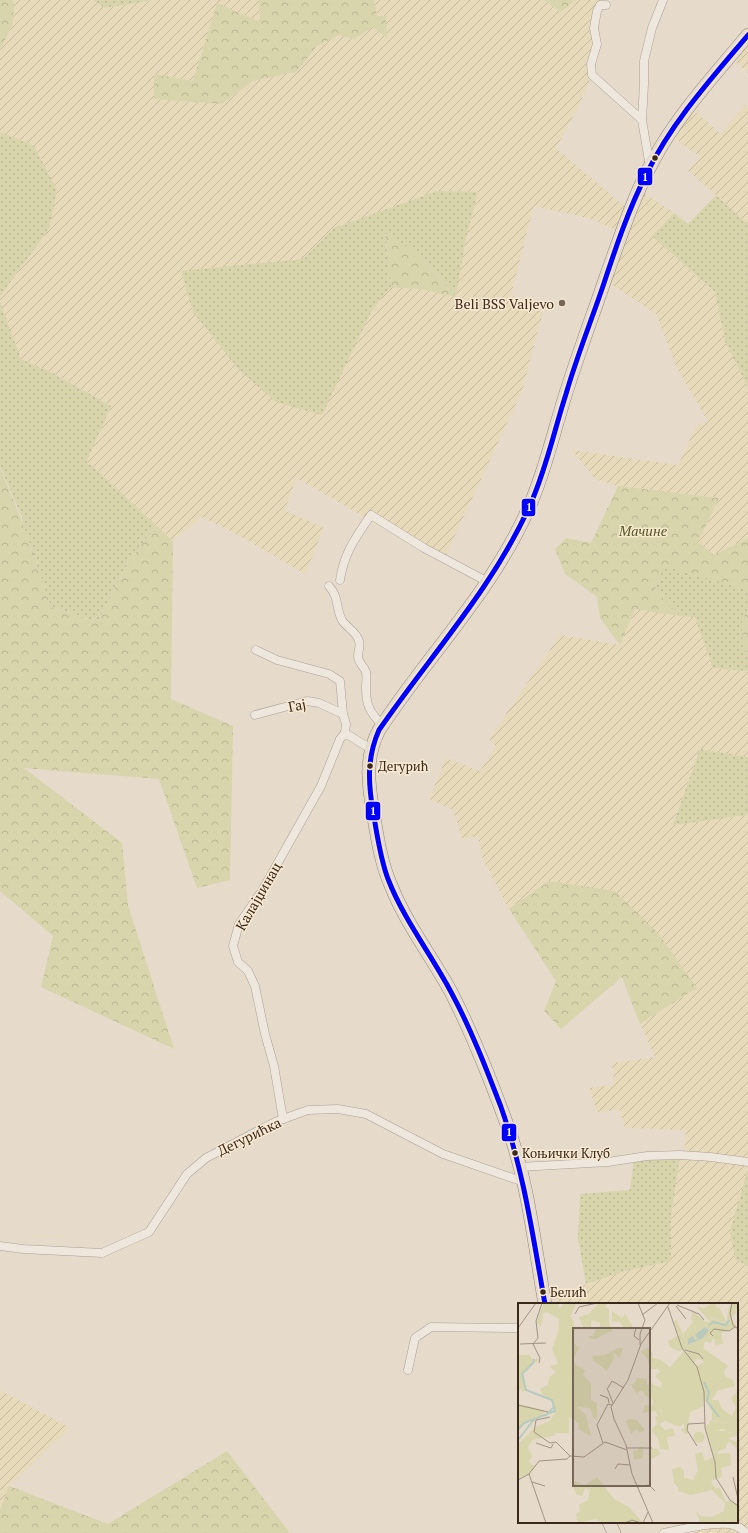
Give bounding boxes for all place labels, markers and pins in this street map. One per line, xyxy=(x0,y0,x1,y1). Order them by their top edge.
unlabelled marker xyxy=(650,153,660,163)
place label: Beli BSS Valjevo xyxy=(455,294,554,313)
marker: Beli BSS Valjevo xyxy=(557,298,567,308)
place label: Дегурић xyxy=(378,757,429,775)
marker: Дегурић xyxy=(365,761,375,771)
place label: Коњички Клуб xyxy=(522,1144,610,1162)
marker: Коњички Клуб xyxy=(510,1148,520,1158)
place label: Белић xyxy=(550,1283,587,1301)
marker: Белић xyxy=(538,1287,548,1297)

